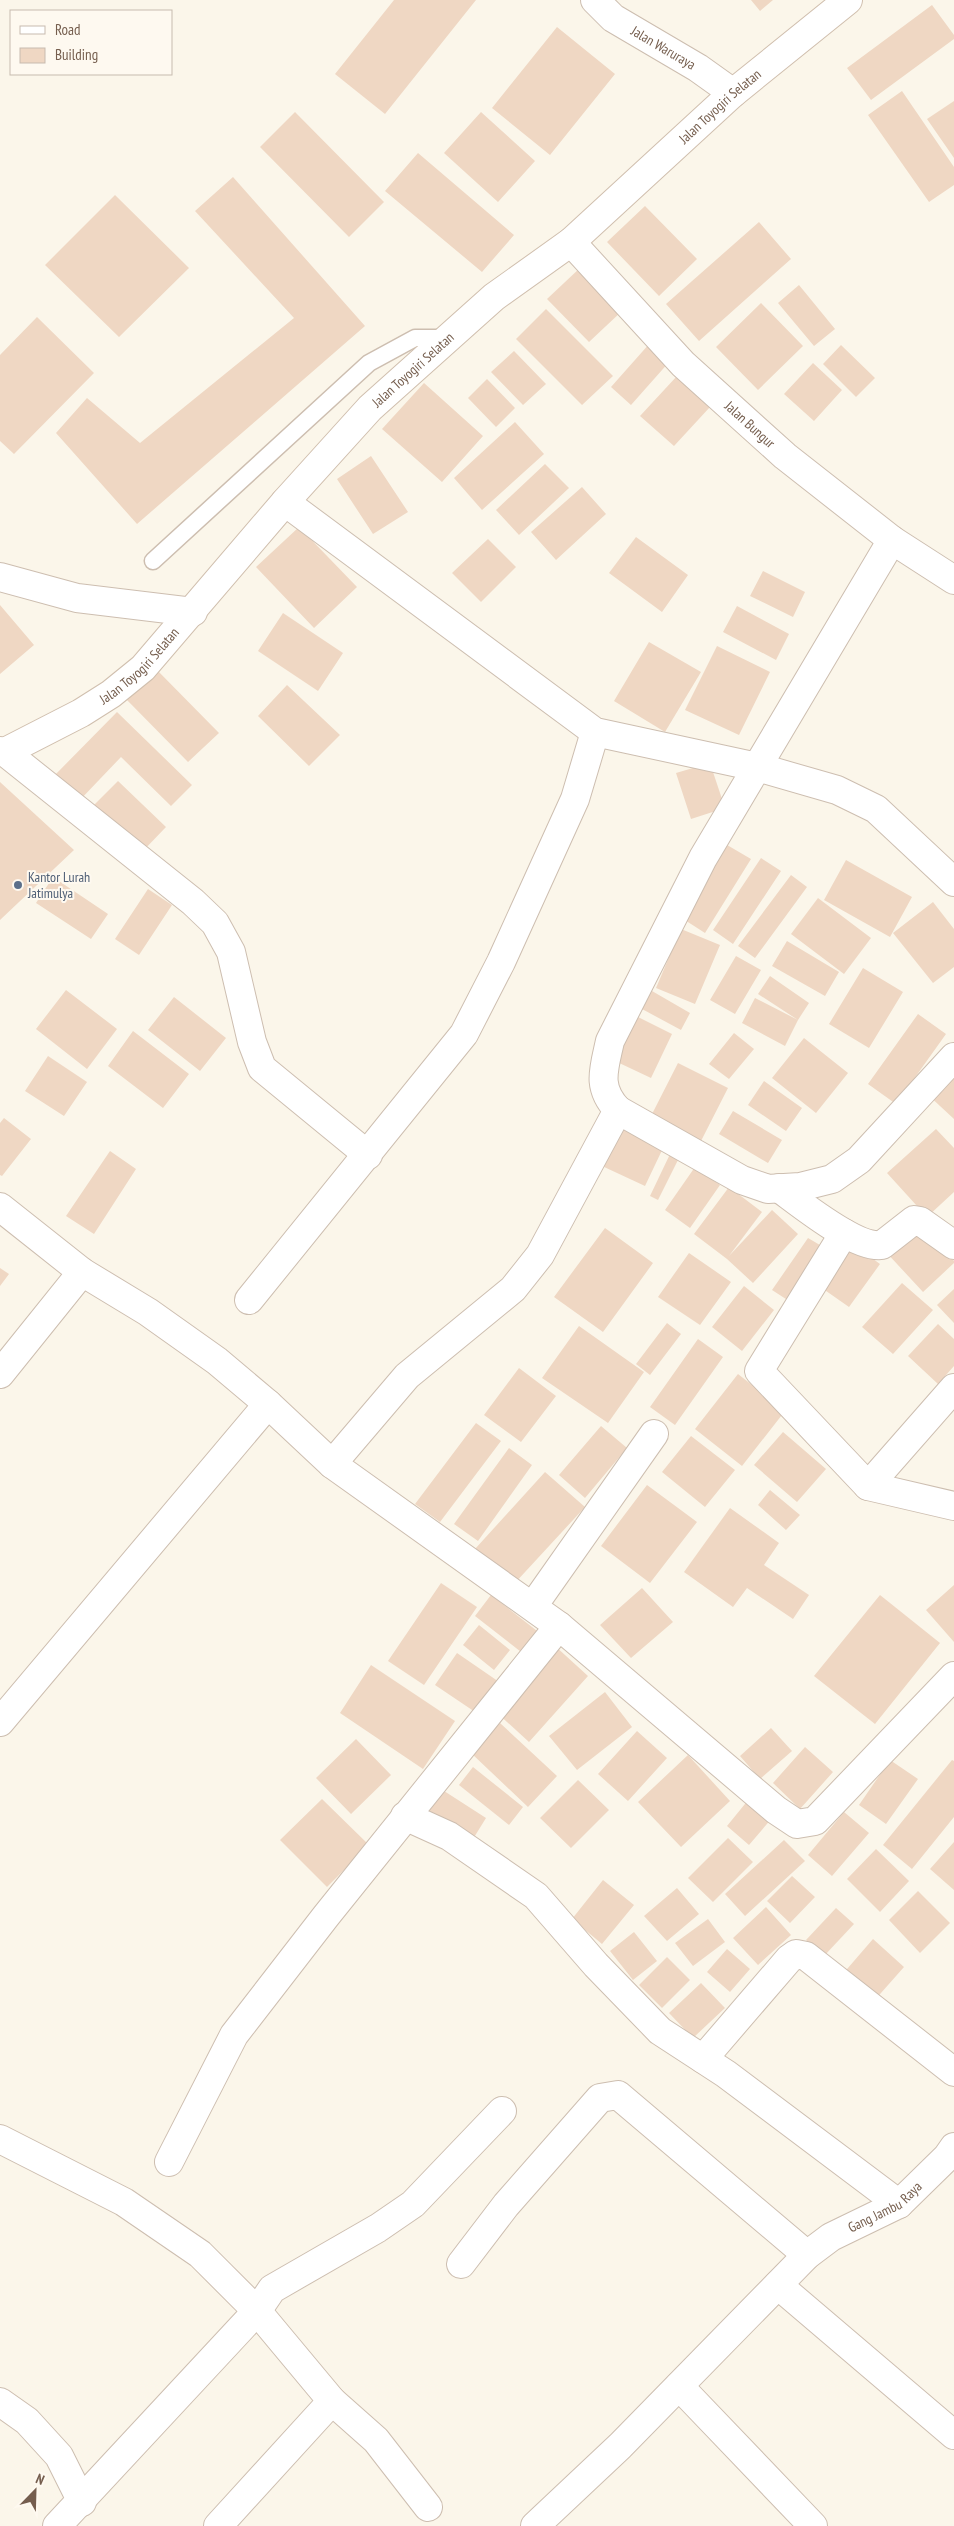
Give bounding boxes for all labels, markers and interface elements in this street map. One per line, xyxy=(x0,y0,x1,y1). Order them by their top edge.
legend xyxy=(10,10,172,75)
text: Road xyxy=(55,20,81,39)
street label: Jalan Waruraya xyxy=(627,21,699,74)
text: Building xyxy=(55,45,98,64)
street label: Jalan Toyogiri Selatan xyxy=(674,65,765,148)
street label: Jalan Toyogiri Selatan xyxy=(367,328,458,412)
street label: Jalan Bungur xyxy=(720,396,779,452)
street label: Jalan Toyogiri Selatan xyxy=(95,624,183,709)
place label: Kantor Lurah Jatimulya xyxy=(27,868,90,902)
marker: Kantor Lurah Jatimulya xyxy=(12,879,24,891)
street label: Gang Jambu Raya xyxy=(845,2178,926,2236)
north arrow xyxy=(10,2466,60,2516)
text: N xyxy=(33,2469,47,2489)

